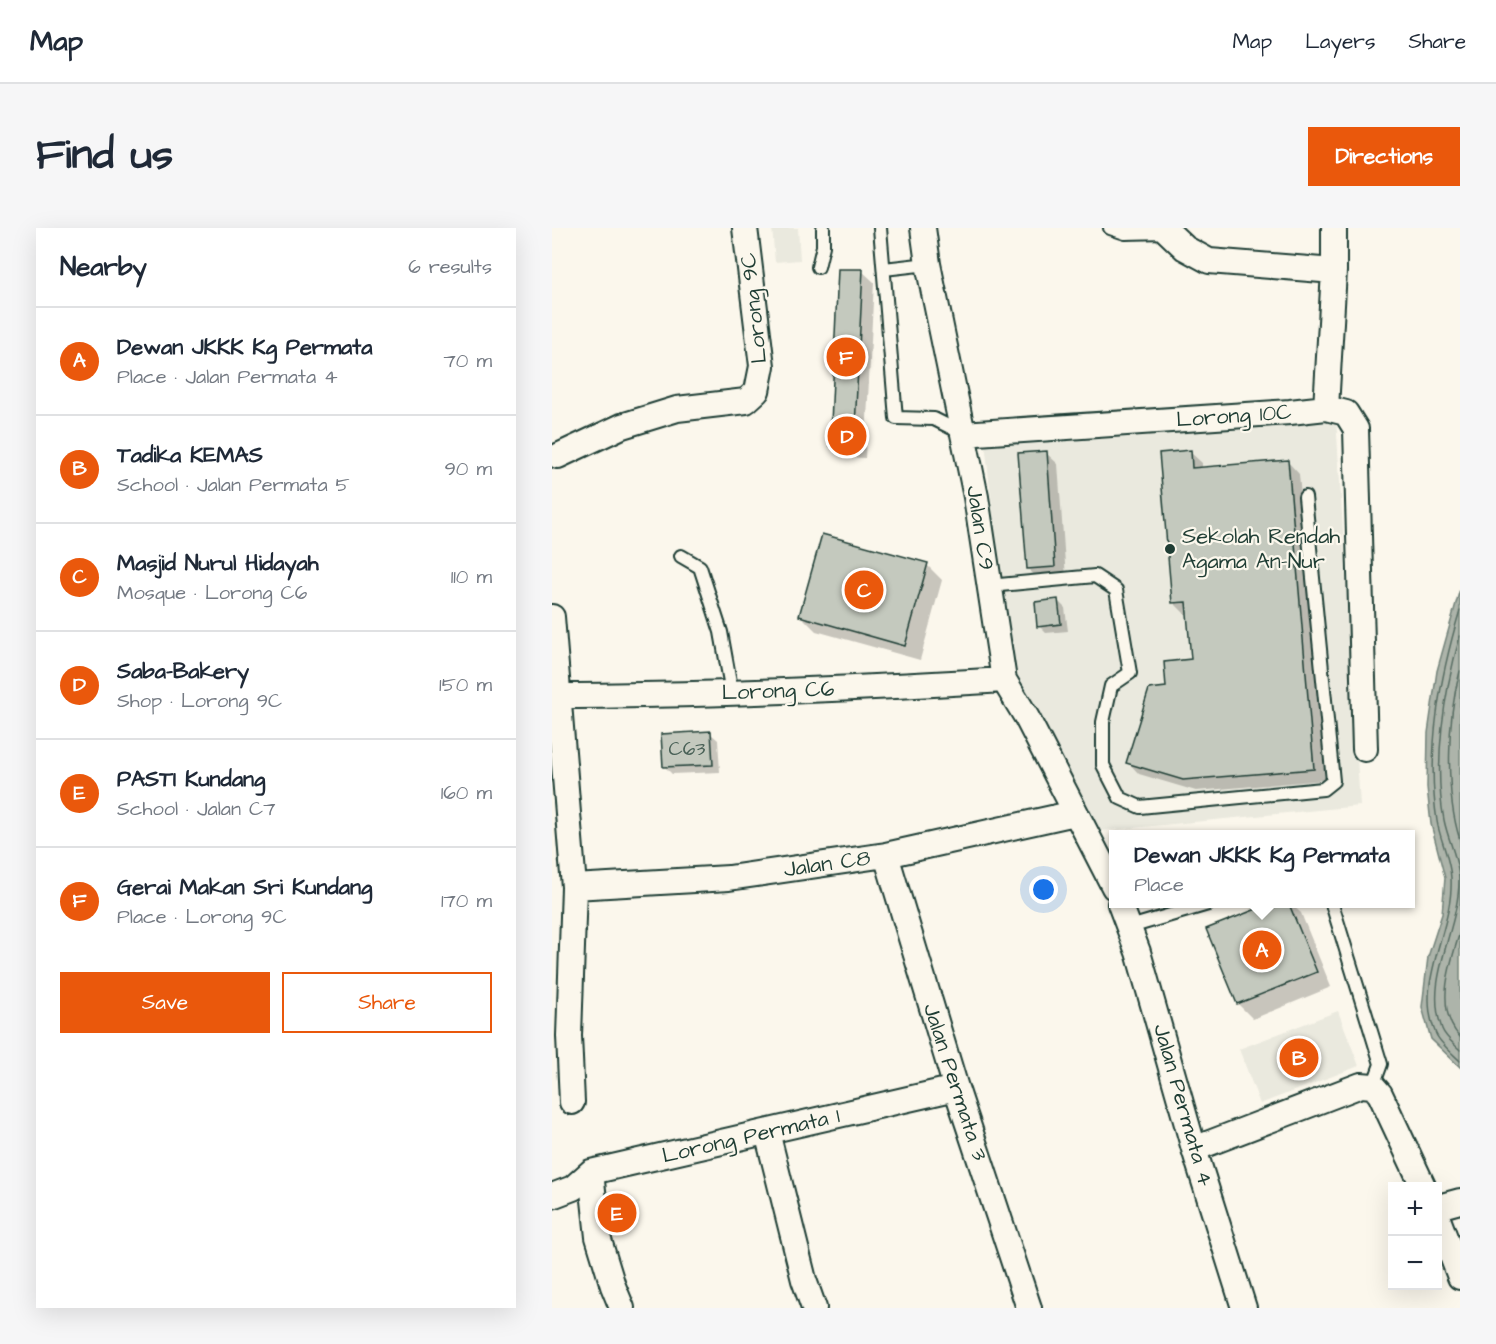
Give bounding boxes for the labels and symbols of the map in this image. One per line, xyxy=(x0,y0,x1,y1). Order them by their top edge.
street label: Lorong 9C xyxy=(733,250,776,365)
pin: F xyxy=(826,334,866,380)
street label: Lorong 10C xyxy=(1175,396,1293,436)
pin: D xyxy=(828,414,866,458)
street label: Jalan C9 xyxy=(958,483,1002,573)
place label: Sekolah Rendah Agama An-Nur xyxy=(1182,521,1340,578)
marker: Sekolah Rendah Agama An-Nur xyxy=(1163,542,1177,556)
pin: C xyxy=(844,568,884,613)
street label: Lorong C6 xyxy=(721,674,835,709)
house number: C63 xyxy=(669,735,705,763)
street label: Jalan C8 xyxy=(782,843,872,885)
your location xyxy=(1029,875,1058,904)
pin: A xyxy=(1242,928,1282,972)
street label: Jalan Permata 3 xyxy=(915,999,995,1165)
street label: Jalan Permata 4 xyxy=(1145,1020,1221,1190)
pin: B xyxy=(1280,1036,1318,1080)
street label: Lorong Permata 1 xyxy=(659,1100,843,1172)
pin: E xyxy=(598,1190,636,1236)

